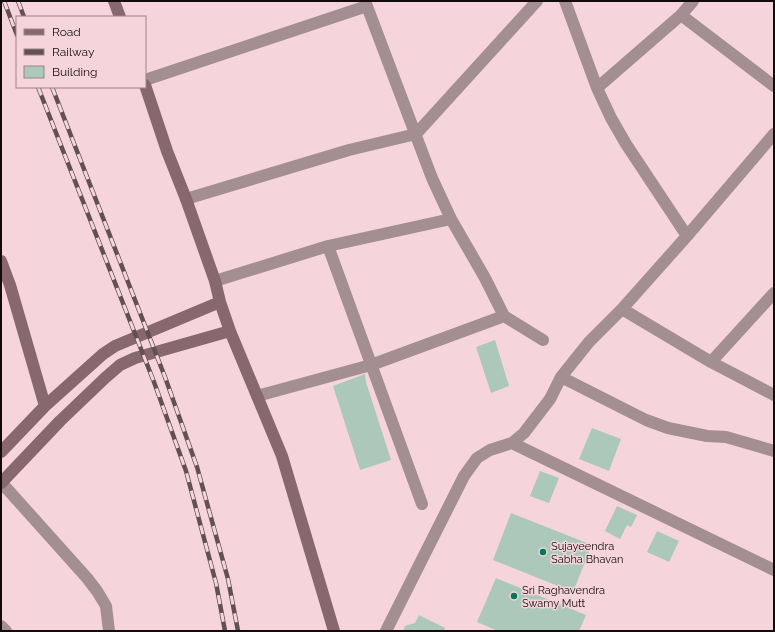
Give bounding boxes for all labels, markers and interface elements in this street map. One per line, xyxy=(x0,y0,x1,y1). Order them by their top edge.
legend xyxy=(16,16,146,88)
text: Road xyxy=(52,25,81,39)
text: Railway xyxy=(52,45,95,59)
text: Building xyxy=(52,65,98,79)
place label: Sujayeendra Sabha Bhavan xyxy=(551,540,623,566)
marker: Sujayeendra Sabha Bhavan xyxy=(538,547,548,557)
place label: Sri Raghavendra Swamy Mutt xyxy=(522,584,605,610)
marker: Sri Raghavendra Swamy Mutt xyxy=(509,591,519,601)

